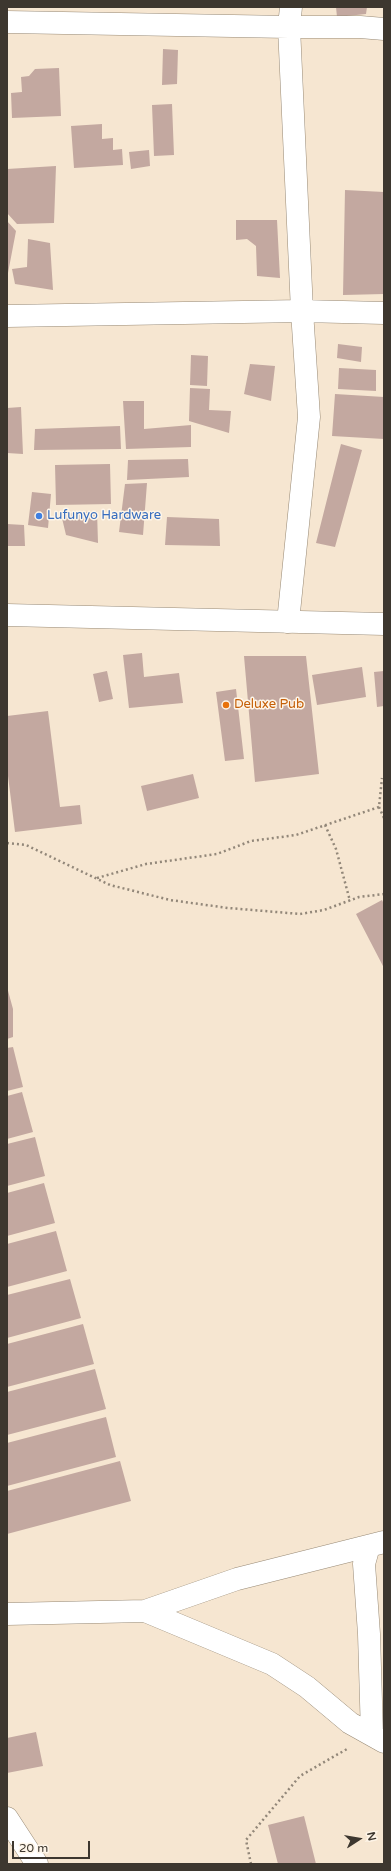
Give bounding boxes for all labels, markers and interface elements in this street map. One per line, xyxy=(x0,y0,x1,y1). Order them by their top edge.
place label: Lufunyo Hardware xyxy=(47,508,161,524)
marker: Lufunyo Hardware xyxy=(34,511,44,521)
place label: Deluxe Pub xyxy=(234,697,304,713)
marker: Deluxe Pub xyxy=(221,700,231,710)
north arrow xyxy=(339,1819,379,1859)
text: N xyxy=(364,1831,379,1842)
scale bar xyxy=(14,1833,92,1859)
text: 20 m xyxy=(19,1841,48,1855)

